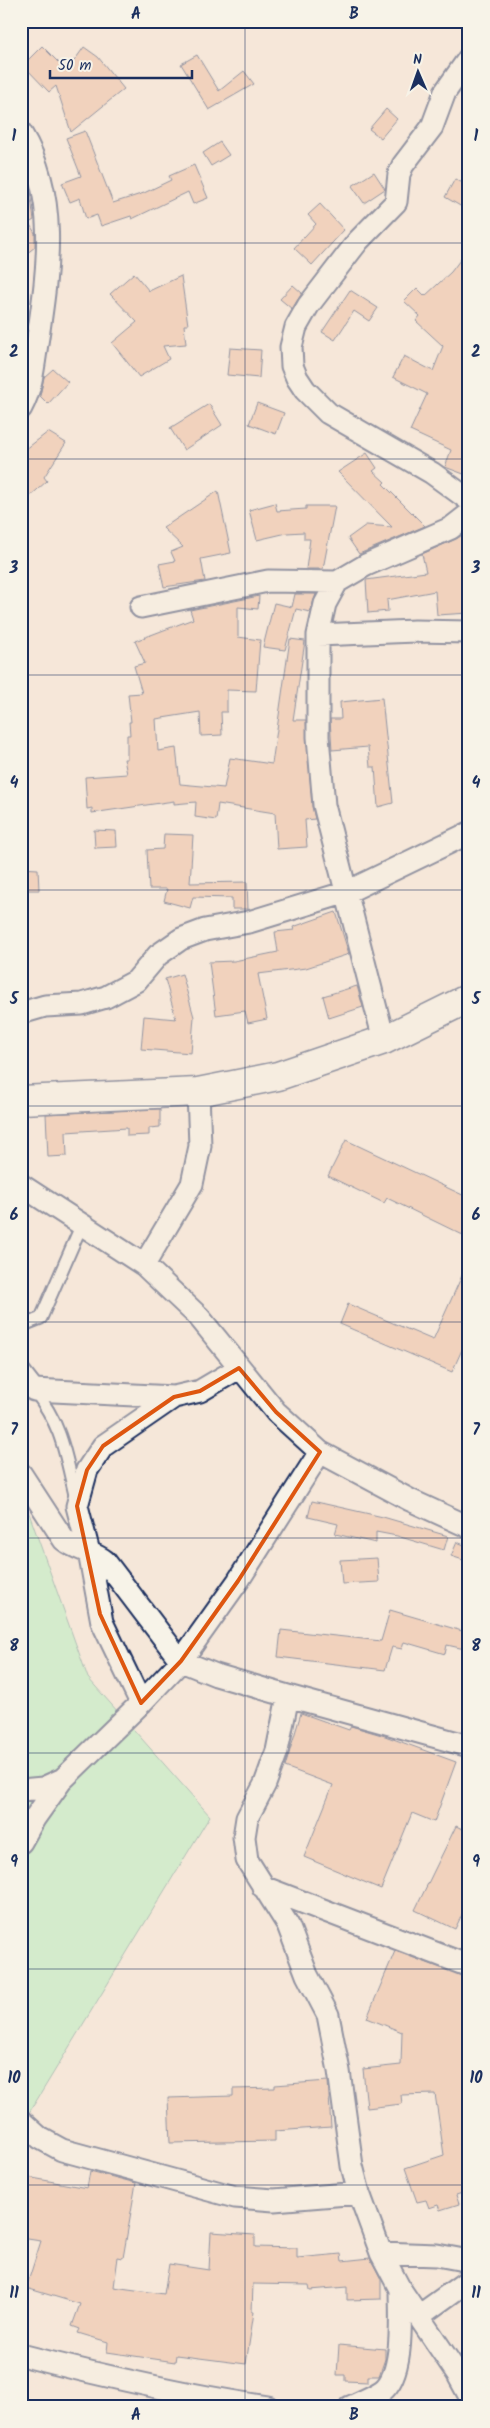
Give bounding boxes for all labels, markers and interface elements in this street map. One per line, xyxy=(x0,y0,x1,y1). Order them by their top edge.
text: A xyxy=(131,2,141,27)
text: B xyxy=(349,2,359,27)
scale bar xyxy=(50,48,192,80)
north arrow xyxy=(392,48,442,98)
text: N xyxy=(413,49,423,71)
text: 50 m xyxy=(58,54,92,78)
text: 1 xyxy=(12,124,17,149)
text: 1 xyxy=(474,124,479,149)
text: 2 xyxy=(9,340,19,365)
text: 2 xyxy=(471,340,481,365)
text: 3 xyxy=(9,556,19,581)
text: 3 xyxy=(471,556,481,581)
text: 4 xyxy=(10,771,19,796)
text: 4 xyxy=(472,771,481,796)
text: 5 xyxy=(9,987,20,1012)
text: 5 xyxy=(471,987,482,1012)
text: 6 xyxy=(10,1203,19,1228)
text: 6 xyxy=(472,1203,481,1228)
text: 7 xyxy=(10,1418,18,1443)
text: 7 xyxy=(472,1418,480,1443)
text: 8 xyxy=(9,1634,19,1659)
text: 8 xyxy=(471,1634,481,1659)
text: 9 xyxy=(10,1850,18,1875)
text: 9 xyxy=(472,1850,480,1875)
text: 10 xyxy=(7,2066,21,2091)
text: 10 xyxy=(469,2066,483,2091)
text: 11 xyxy=(9,2281,19,2306)
text: 11 xyxy=(471,2281,481,2306)
text: A xyxy=(131,2403,141,2428)
text: B xyxy=(349,2403,359,2428)

